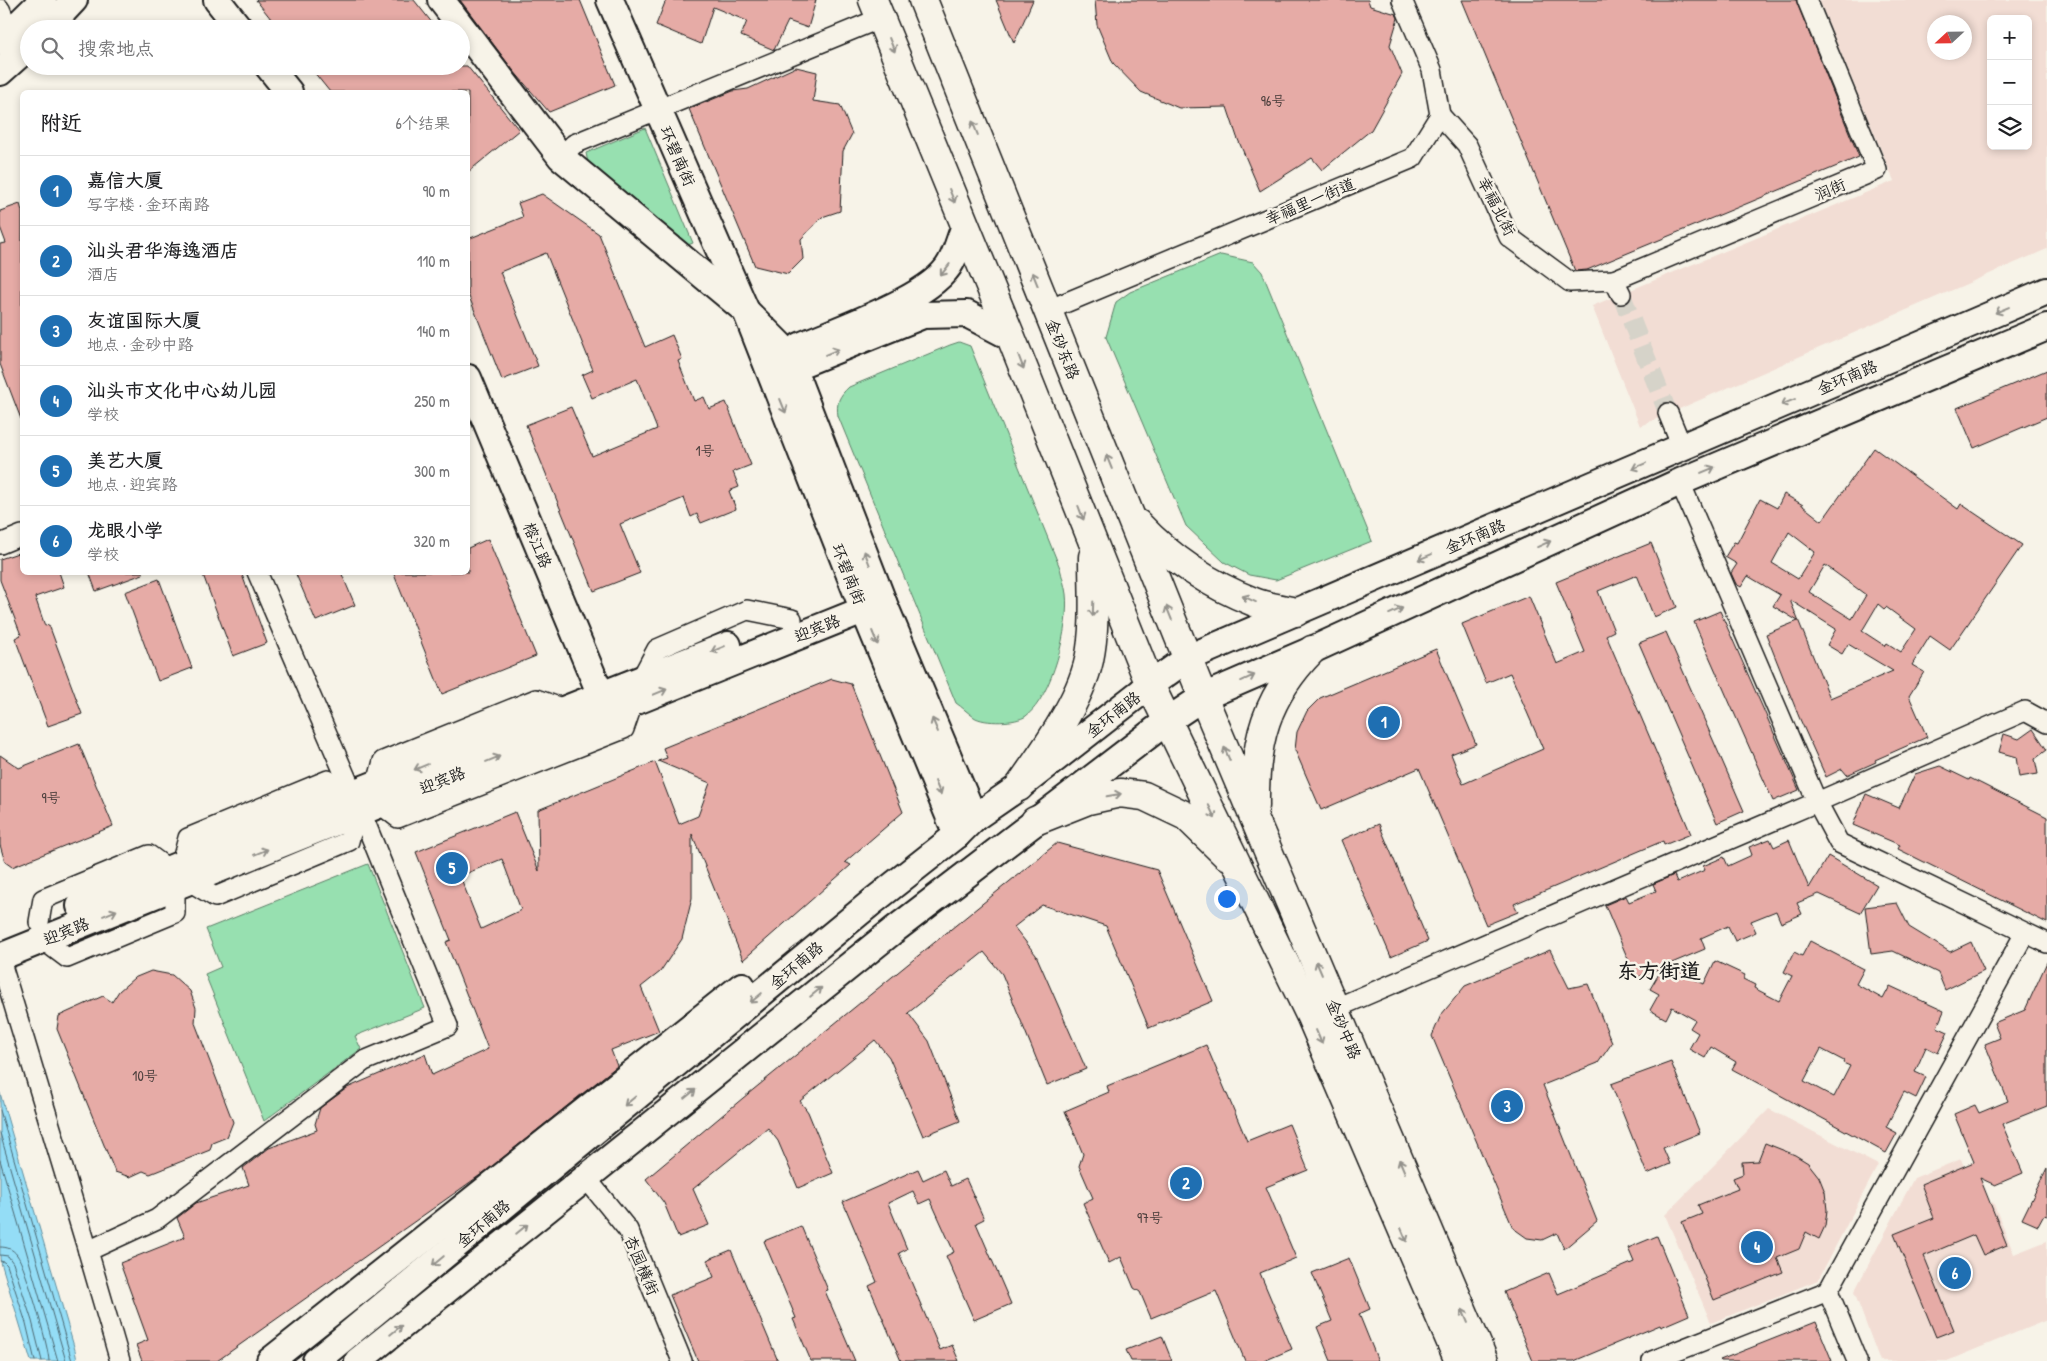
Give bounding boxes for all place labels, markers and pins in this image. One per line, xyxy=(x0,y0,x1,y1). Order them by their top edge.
pin: 1 xyxy=(1368,703,1400,741)
pin: 5 xyxy=(436,849,468,887)
pin: 3 xyxy=(1491,1087,1523,1125)
pin: 2 xyxy=(1170,1164,1202,1202)
pin: 4 xyxy=(1741,1228,1773,1266)
pin: 6 xyxy=(1939,1254,1971,1292)

